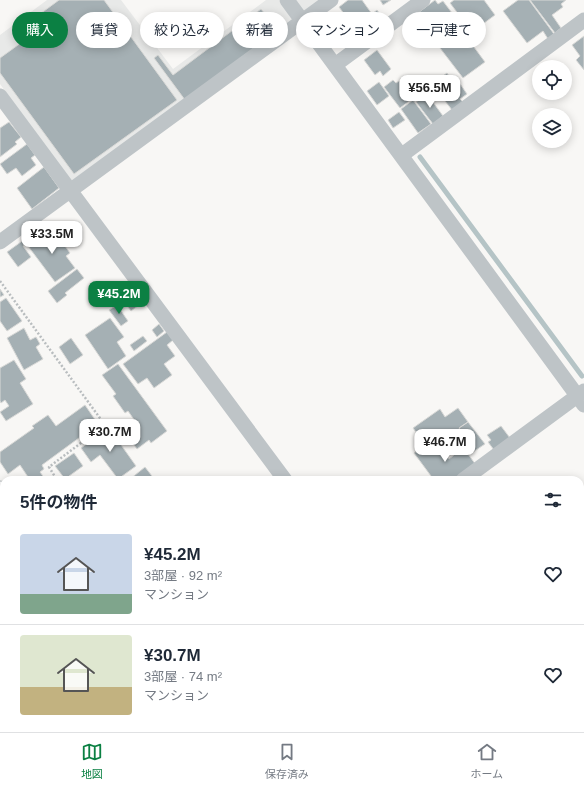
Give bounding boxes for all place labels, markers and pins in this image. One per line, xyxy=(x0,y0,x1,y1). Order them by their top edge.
pin: ¥56.5M xyxy=(397,75,463,109)
pin: ¥33.5M xyxy=(19,221,85,255)
pin: ¥45.2M xyxy=(86,281,152,315)
pin: ¥30.7M xyxy=(77,419,143,453)
pin: ¥46.7M xyxy=(412,429,478,463)

